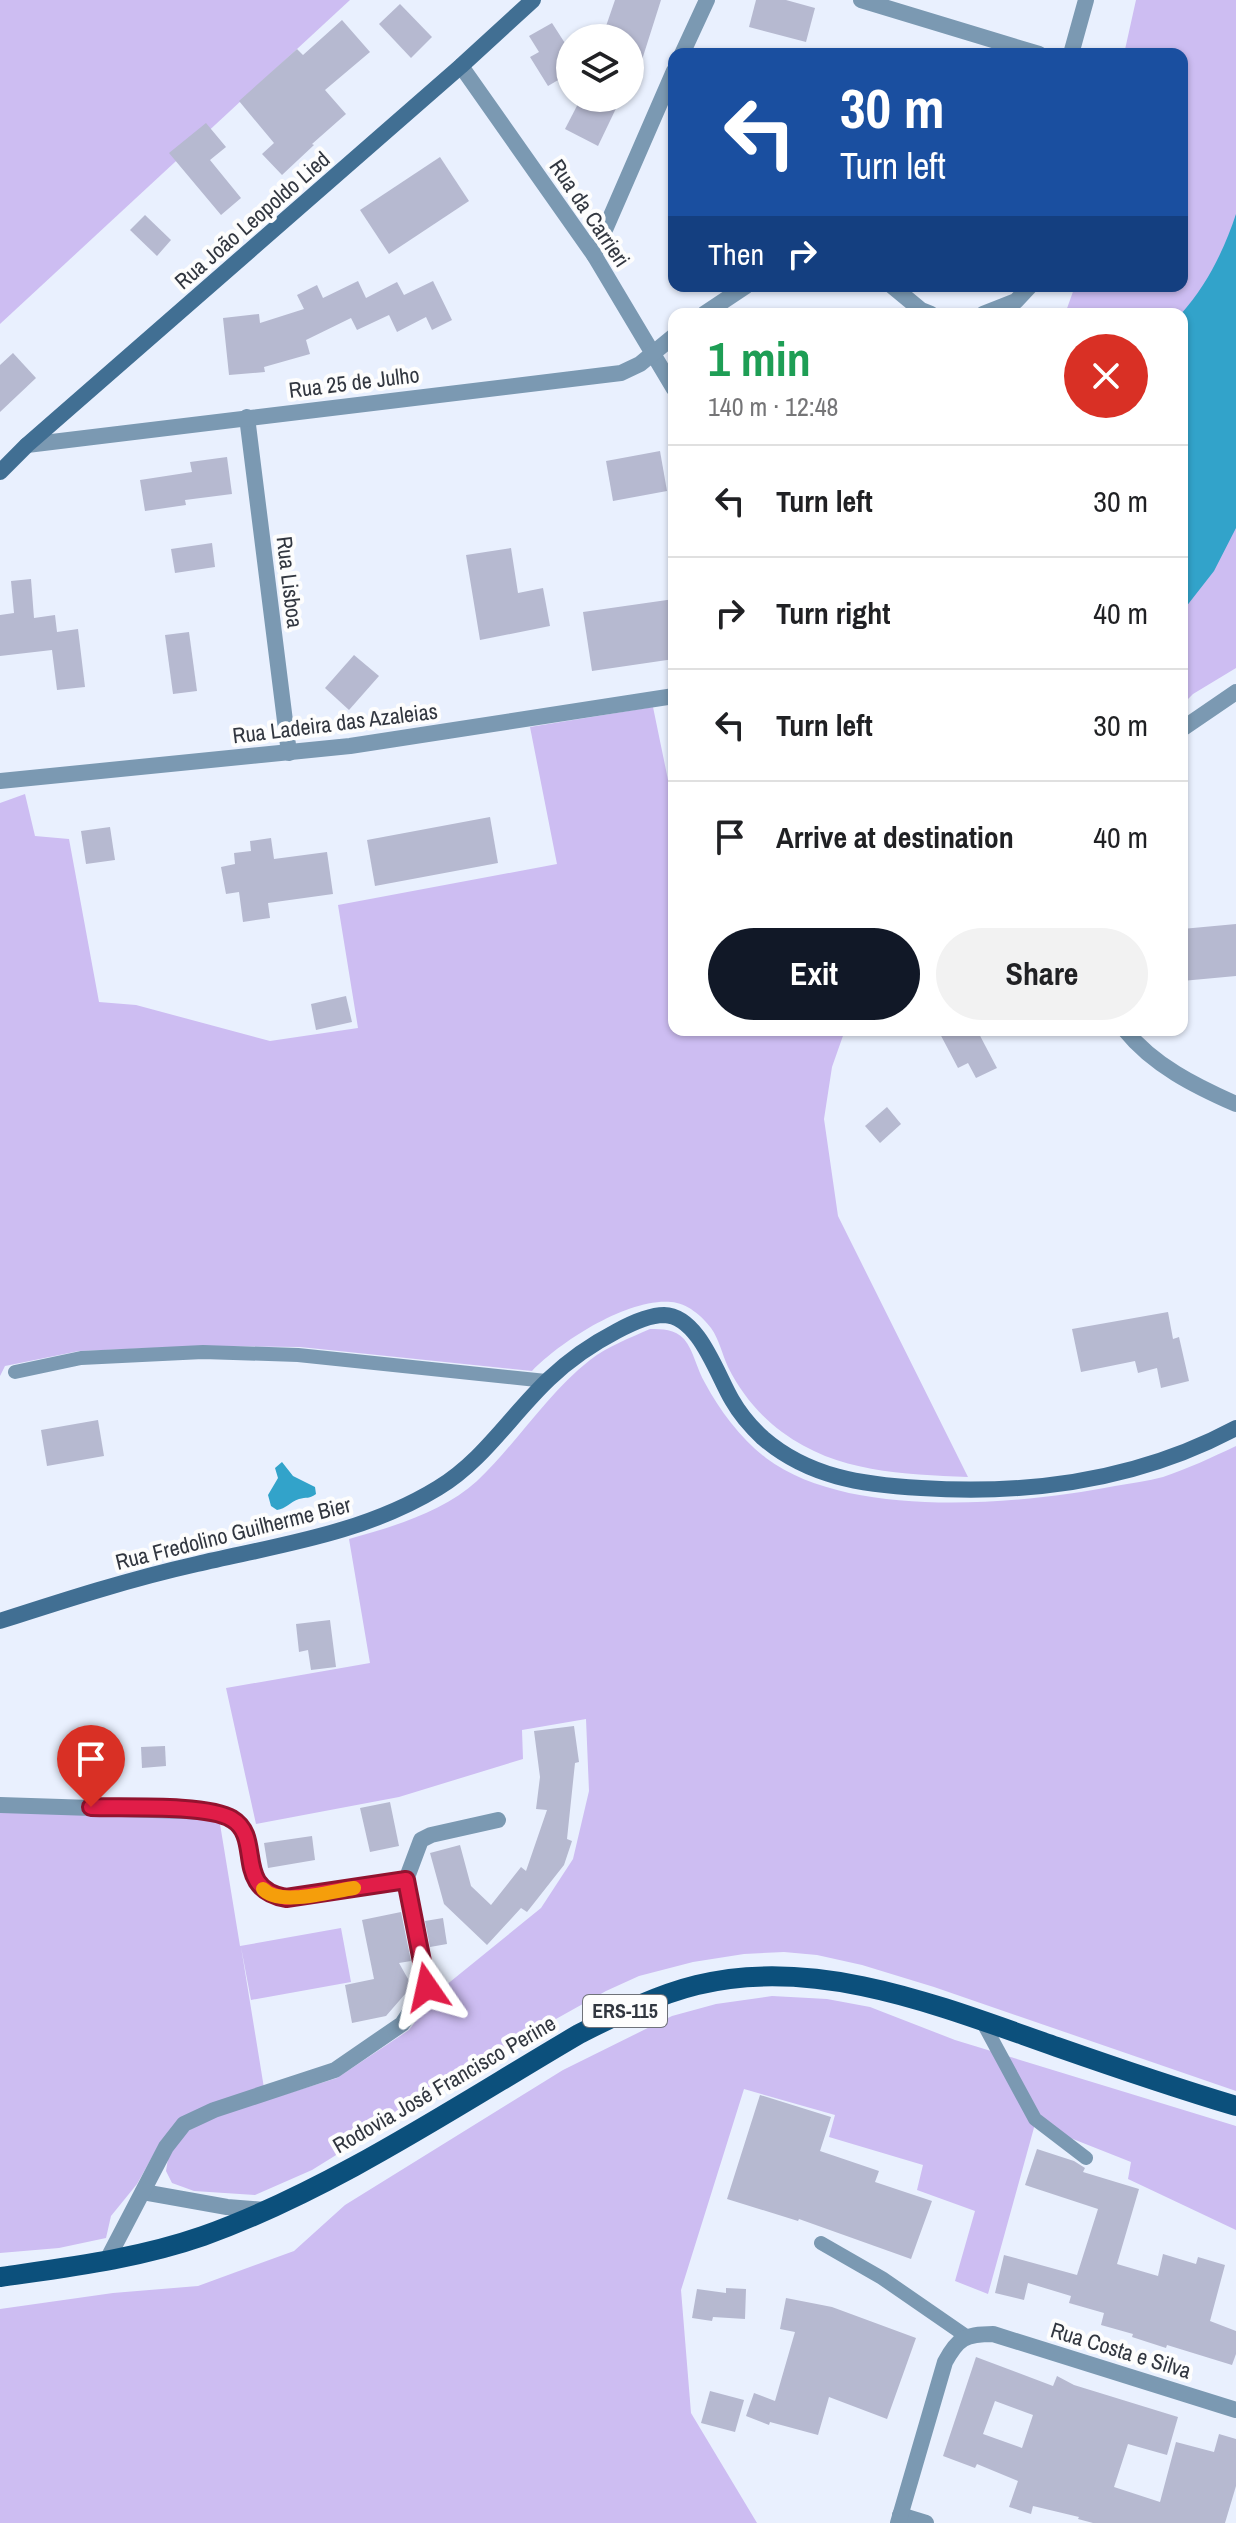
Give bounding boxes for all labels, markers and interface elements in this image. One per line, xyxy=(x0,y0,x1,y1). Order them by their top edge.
map controls xyxy=(556,24,644,112)
button: layers xyxy=(556,24,644,112)
text: 30 m xyxy=(840,70,945,145)
icon: left xyxy=(708,80,812,184)
text: Turn left xyxy=(840,142,946,190)
street label: Rua João Leopoldo Lied xyxy=(168,144,336,296)
street label: Rua da Carrieri xyxy=(543,153,637,273)
icon: right xyxy=(780,232,824,276)
text: Then xyxy=(708,234,764,274)
text: 1 min xyxy=(708,326,811,391)
button: close xyxy=(1064,334,1148,418)
street label: Rua 25 de Julho xyxy=(287,359,421,405)
text: 140 m · 12:48 xyxy=(708,389,838,424)
icon: left xyxy=(708,479,752,523)
text: Turn left xyxy=(776,481,873,521)
text: 30 m xyxy=(1093,481,1148,521)
street label: Rua Lisboa xyxy=(269,534,311,630)
icon: right xyxy=(708,591,752,635)
text: Turn right xyxy=(776,593,890,633)
text: 40 m xyxy=(1093,593,1148,633)
street label: Rua Ladeira das Azaleias xyxy=(231,696,439,750)
icon: left xyxy=(708,703,752,747)
text: Turn left xyxy=(776,705,873,745)
text: 30 m xyxy=(1093,705,1148,745)
icon: arrive xyxy=(708,815,752,859)
text: Arrive at destination xyxy=(776,817,1014,857)
text: 40 m xyxy=(1093,817,1148,857)
button: Exit xyxy=(708,928,920,1020)
button: Share xyxy=(936,928,1148,1020)
street label: Rua Fredolino Guilherme Bier xyxy=(112,1489,354,1577)
pin xyxy=(57,1725,125,1807)
icon: arrive xyxy=(69,1737,113,1781)
position arrow xyxy=(385,1945,469,2029)
road number: ERS-115 xyxy=(583,1995,667,2027)
street label: Rodovia José Francisco Perine xyxy=(327,2008,561,2160)
street label: Rua Costa e Silva xyxy=(1047,2314,1195,2386)

